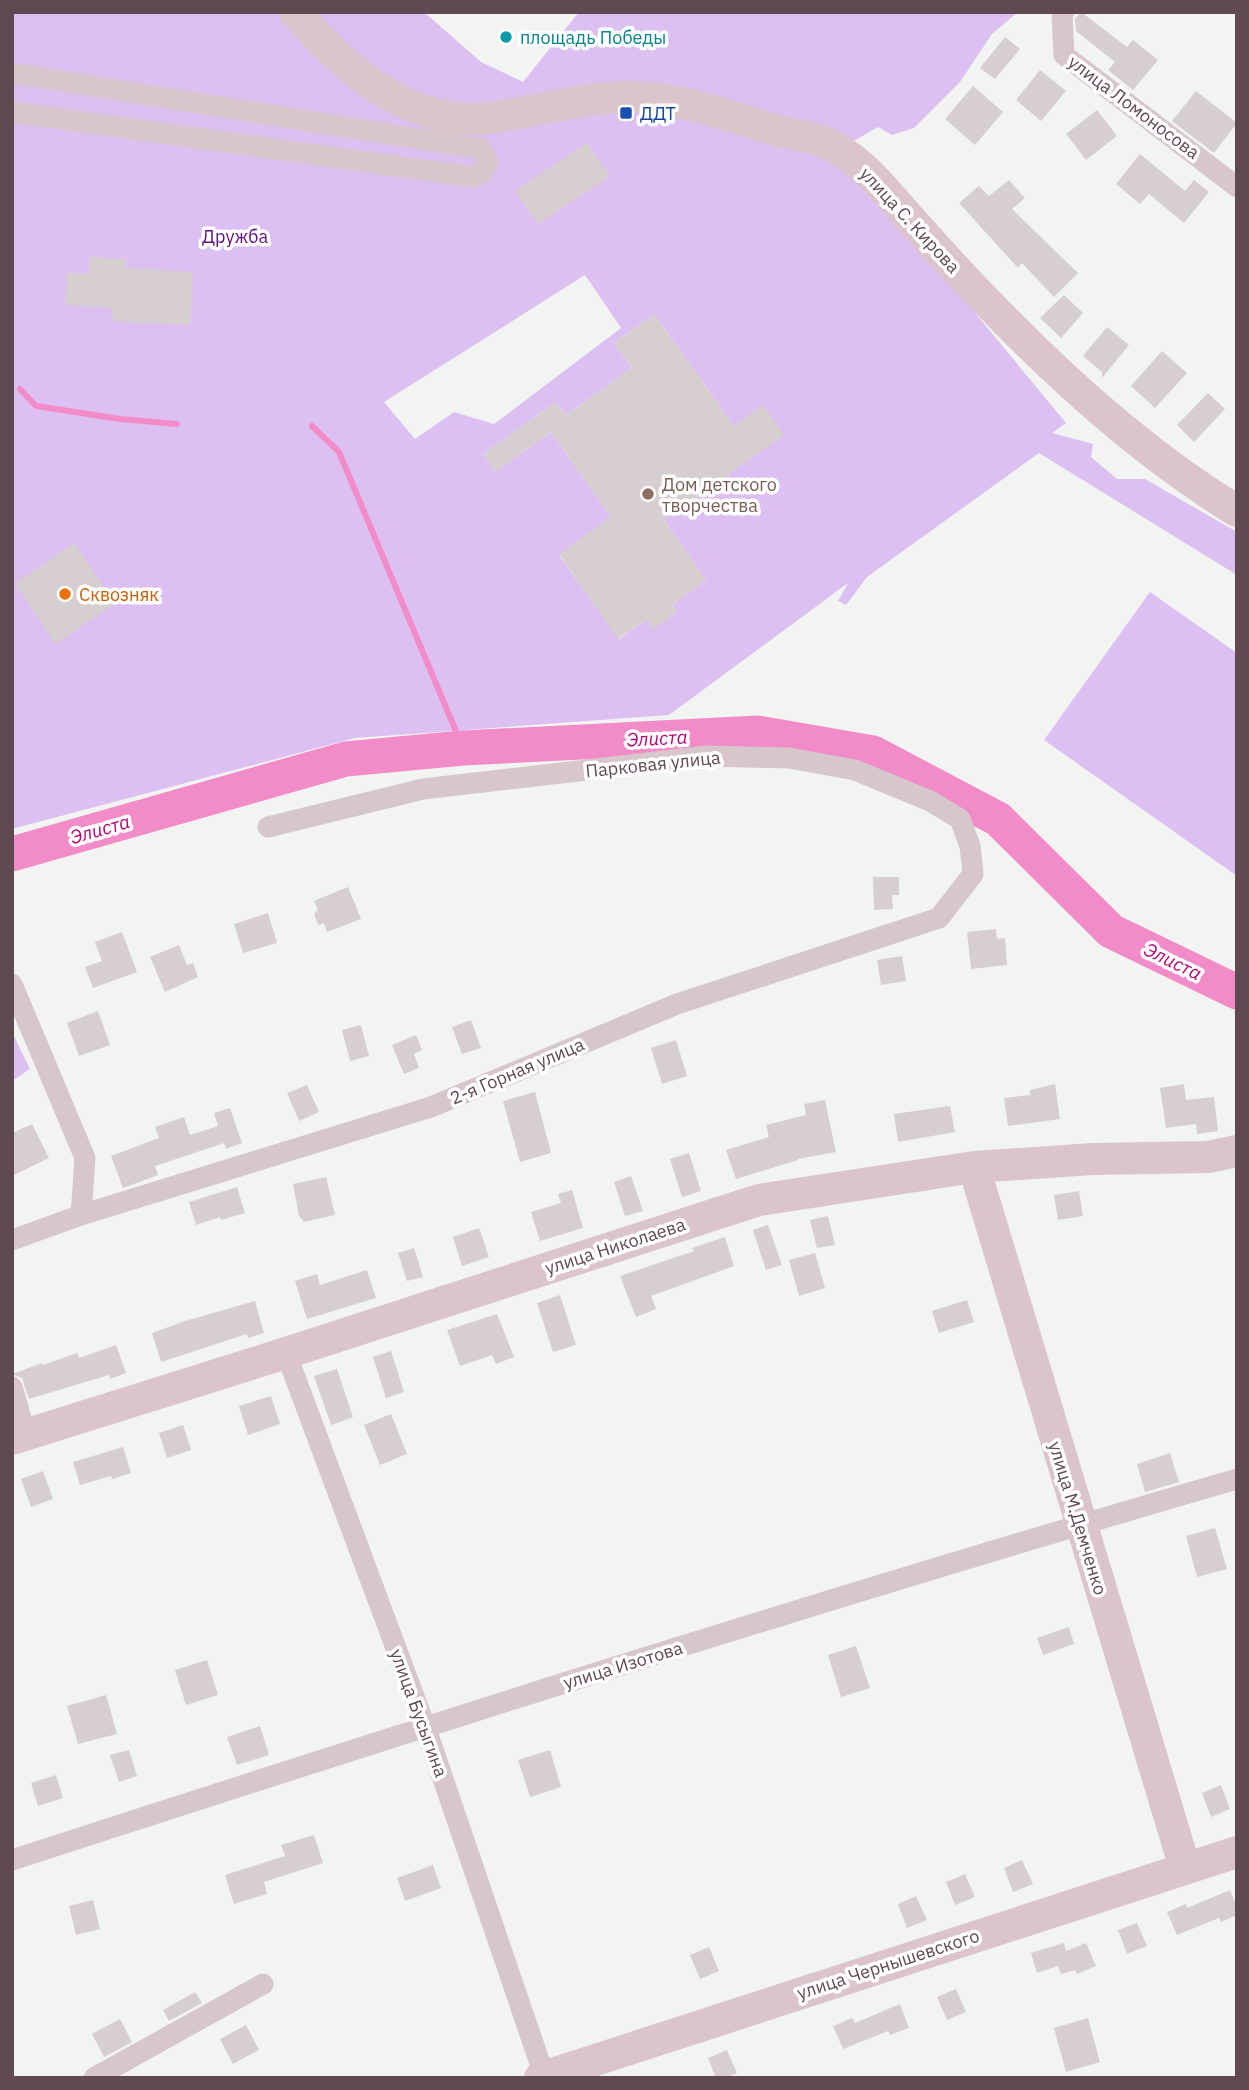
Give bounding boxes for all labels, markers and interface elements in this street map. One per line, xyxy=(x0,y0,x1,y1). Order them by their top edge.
place label: площадь Победы xyxy=(520,26,666,49)
marker: площадь Победы xyxy=(498,29,514,45)
street label: улица Ломоносова xyxy=(1064,50,1204,164)
place label: ДДТ xyxy=(640,102,676,125)
marker: ДДТ xyxy=(618,105,634,121)
street label: улица С. Кирова xyxy=(855,162,965,278)
park label: Дружба xyxy=(202,225,268,248)
place label: Дом детского творчества xyxy=(662,473,777,517)
marker: Дом детского творчества xyxy=(640,486,656,502)
place label: Сквозняк xyxy=(79,583,159,606)
marker: Сквозняк xyxy=(57,586,73,602)
water label: Элиста xyxy=(626,724,688,752)
street label: Парковая улица xyxy=(584,745,722,783)
water label: Элиста xyxy=(67,809,133,849)
water label: Элиста xyxy=(1140,937,1206,985)
street label: 2-я Горная улица xyxy=(446,1032,588,1110)
street label: улица Николаева xyxy=(542,1212,688,1280)
street label: улица М.Демченко xyxy=(1044,1438,1112,1598)
street label: улица Изотова xyxy=(561,1636,686,1694)
street label: улица Бусыгина xyxy=(385,1646,453,1781)
street label: улица Чернышевского xyxy=(794,1924,982,2004)

